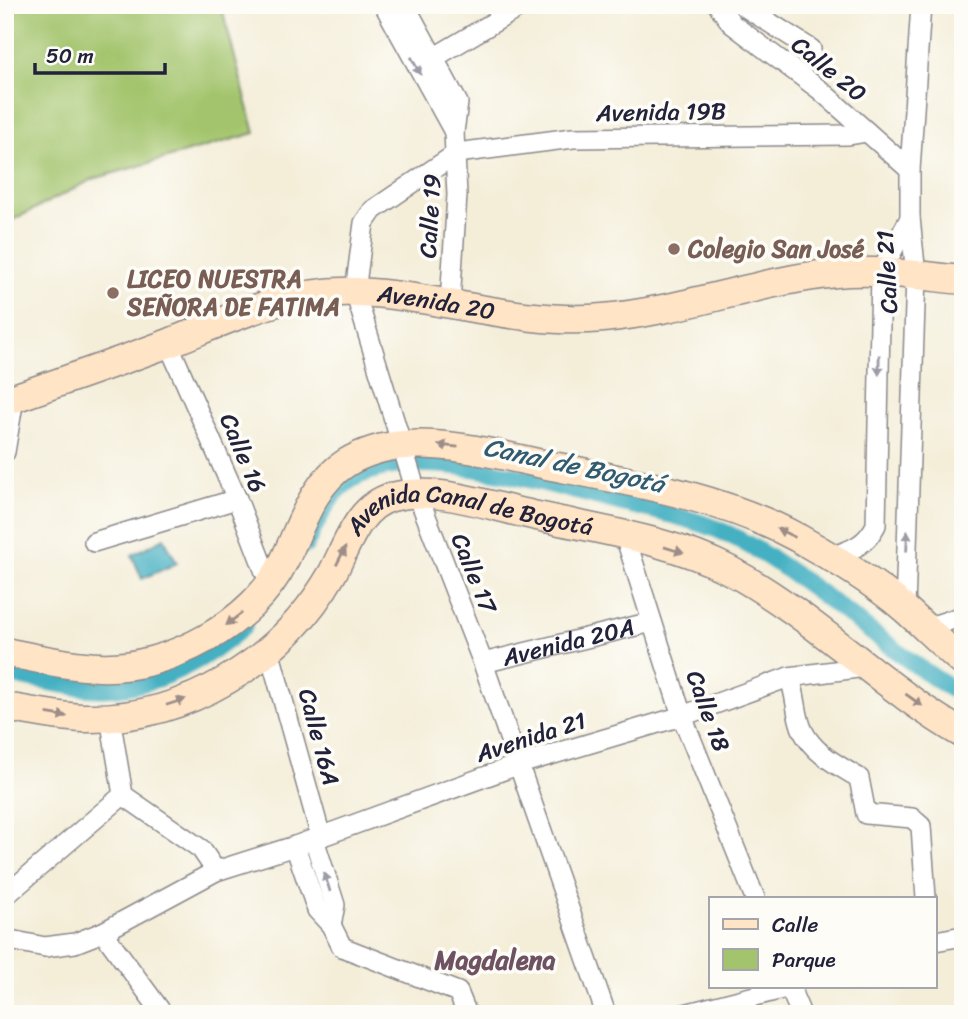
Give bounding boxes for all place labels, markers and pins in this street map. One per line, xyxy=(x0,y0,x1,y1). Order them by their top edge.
place label: Colegio San José xyxy=(687,228,865,270)
marker: Colegio San José xyxy=(666,241,682,257)
place label: LICEO NUESTRA SEÑORA DE FATIMA xyxy=(126,258,340,328)
marker: LICEO NUESTRA SEÑORA DE FATIMA xyxy=(105,285,121,301)

